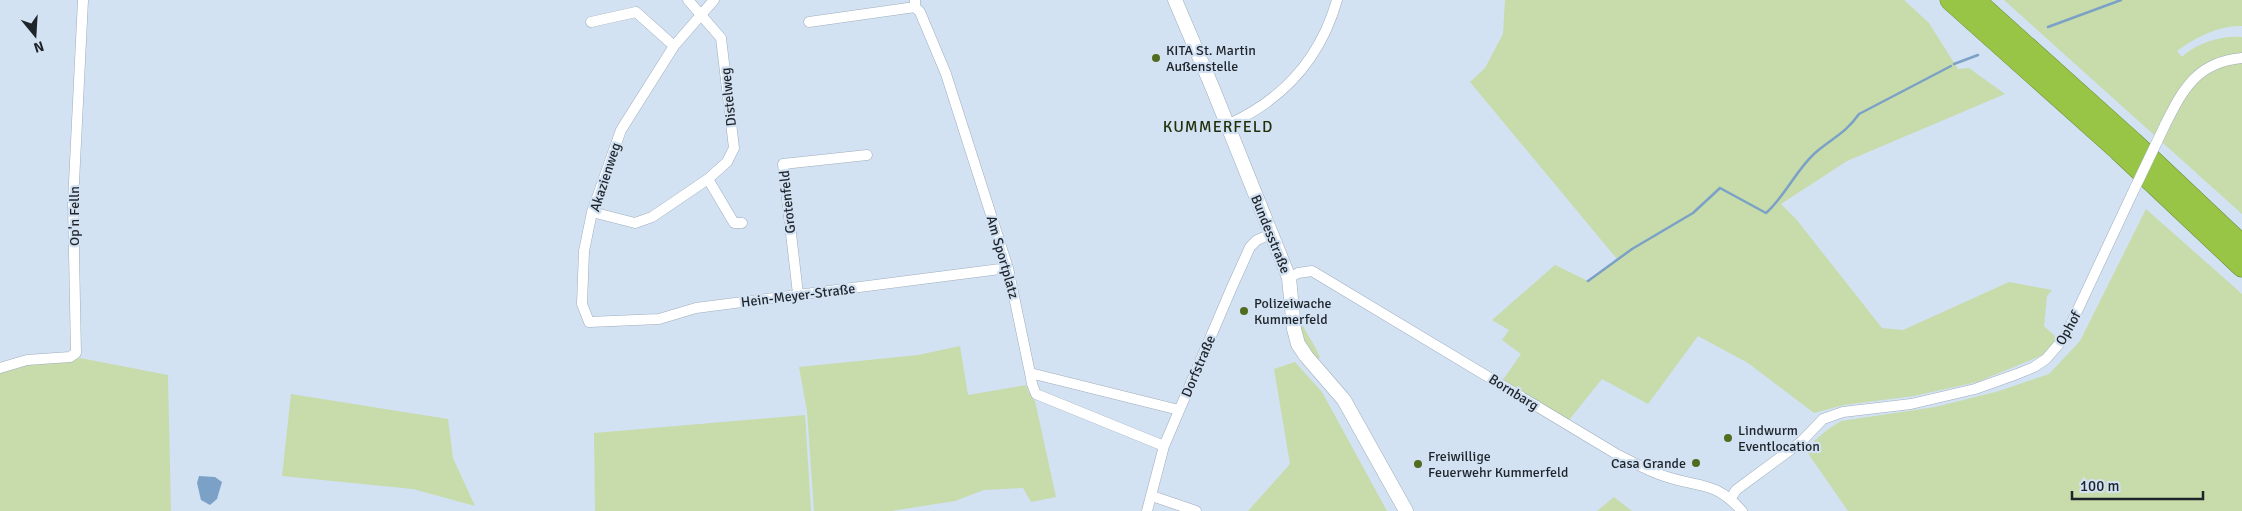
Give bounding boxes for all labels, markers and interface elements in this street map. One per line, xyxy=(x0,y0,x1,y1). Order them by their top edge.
north arrow xyxy=(10,10,60,60)
text: N xyxy=(32,37,46,56)
place label: KITA St. Martin Außenstelle xyxy=(1166,42,1256,75)
marker: KITA St. Martin Außenstelle xyxy=(1150,52,1162,64)
street label: Distelweg xyxy=(717,67,740,127)
district label: KUMMERFELD xyxy=(1163,117,1273,137)
street label: Akazienweg xyxy=(586,141,625,214)
street label: Grotenfeld xyxy=(776,169,799,234)
street label: Op'n Felln xyxy=(66,186,83,246)
street label: Bundesstraße xyxy=(1247,192,1294,276)
street label: Am Sportplatz xyxy=(983,214,1022,301)
street label: Hein-Meyer-Straße xyxy=(740,280,856,311)
place label: Polizeiwache Kummerfeld xyxy=(1254,295,1332,328)
marker: Polizeiwache Kummerfeld xyxy=(1238,305,1250,317)
street label: Ophof xyxy=(2052,307,2085,348)
street label: Dorfstraße xyxy=(1178,333,1219,400)
street label: Bornbarg xyxy=(1486,371,1542,414)
place label: Lindwurm Eventlocation xyxy=(1738,422,1820,455)
marker: Lindwurm Eventlocation xyxy=(1722,432,1734,444)
place label: Freiwillige Feuerwehr Kummerfeld xyxy=(1428,448,1568,481)
place label: Casa Grande xyxy=(1611,455,1686,472)
marker: Casa Grande xyxy=(1690,457,1702,469)
marker: Freiwillige Feuerwehr Kummerfeld xyxy=(1412,458,1424,470)
scale bar xyxy=(2072,468,2203,500)
text: 100 m xyxy=(2080,477,2120,495)

